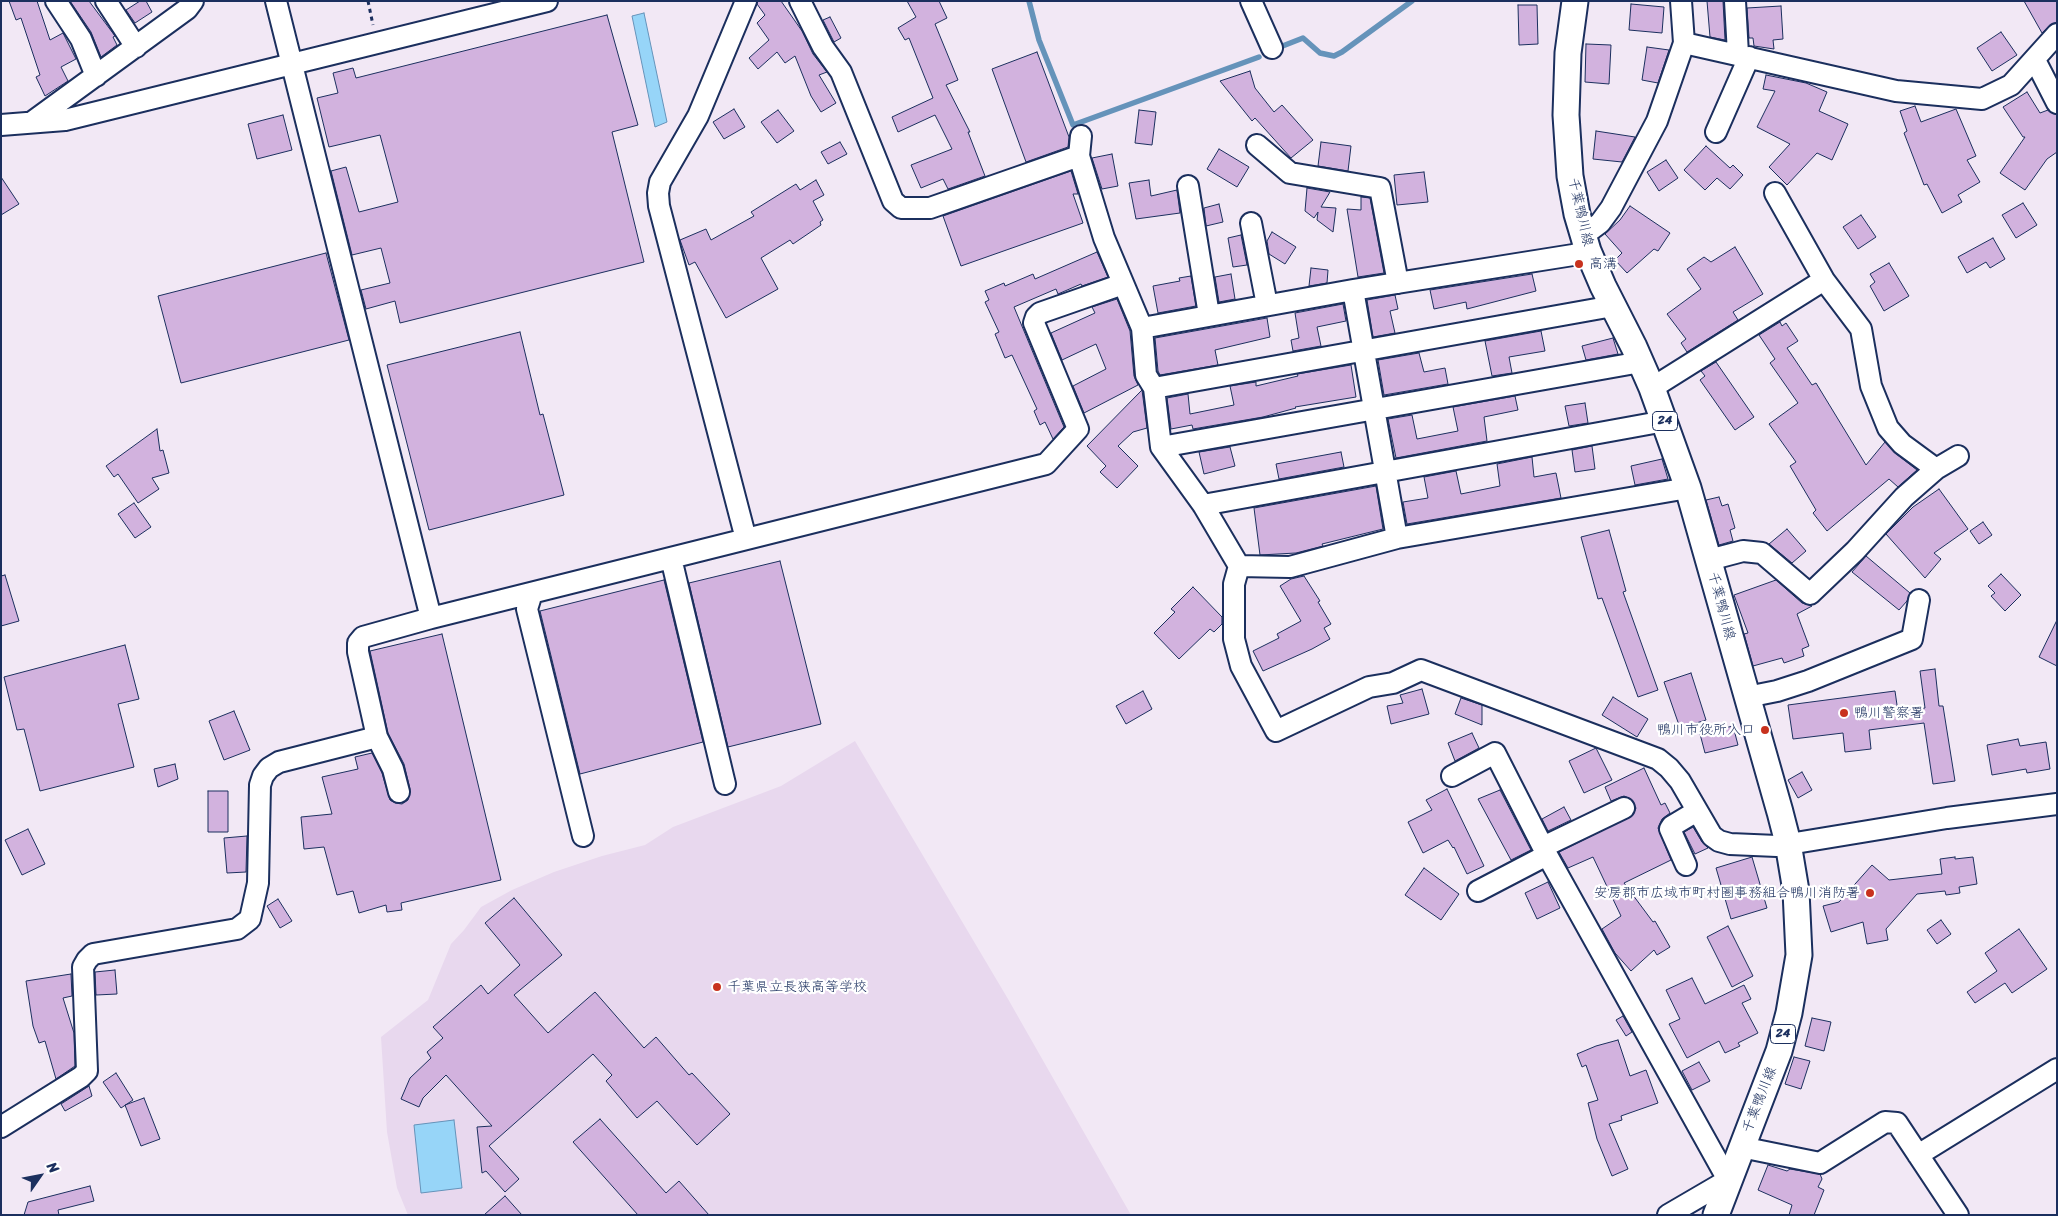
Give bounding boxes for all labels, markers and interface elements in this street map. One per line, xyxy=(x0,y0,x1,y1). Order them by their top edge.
street label: 千葉鴨川線 xyxy=(1564,176,1596,248)
place label: 高溝 xyxy=(1589,256,1617,272)
marker: 高溝 xyxy=(1573,258,1585,270)
road number: 24 xyxy=(1652,412,1678,431)
street label: 千葉鴨川線 xyxy=(1704,570,1738,642)
place label: 鴨川警察署 xyxy=(1854,705,1924,721)
marker: 鴨川警察署 xyxy=(1838,707,1850,719)
place label: 鴨川市役所入口 xyxy=(1657,722,1755,738)
marker: 鴨川市役所入口 xyxy=(1759,724,1771,736)
place label: 安房郡市広域市町村圏事務組合鴨川消防署 xyxy=(1594,885,1860,901)
marker: 安房郡市広域市町村圏事務組合鴨川消防署 xyxy=(1864,887,1876,899)
place label: 千葉県立長狭高等学校 xyxy=(727,979,867,995)
marker: 千葉県立長狭高等学校 xyxy=(711,981,723,993)
road number: 24 xyxy=(1770,1024,1796,1044)
street label: 千葉鴨川線 xyxy=(1739,1064,1781,1136)
north arrow xyxy=(15,1151,65,1201)
text: N xyxy=(40,1157,66,1178)

